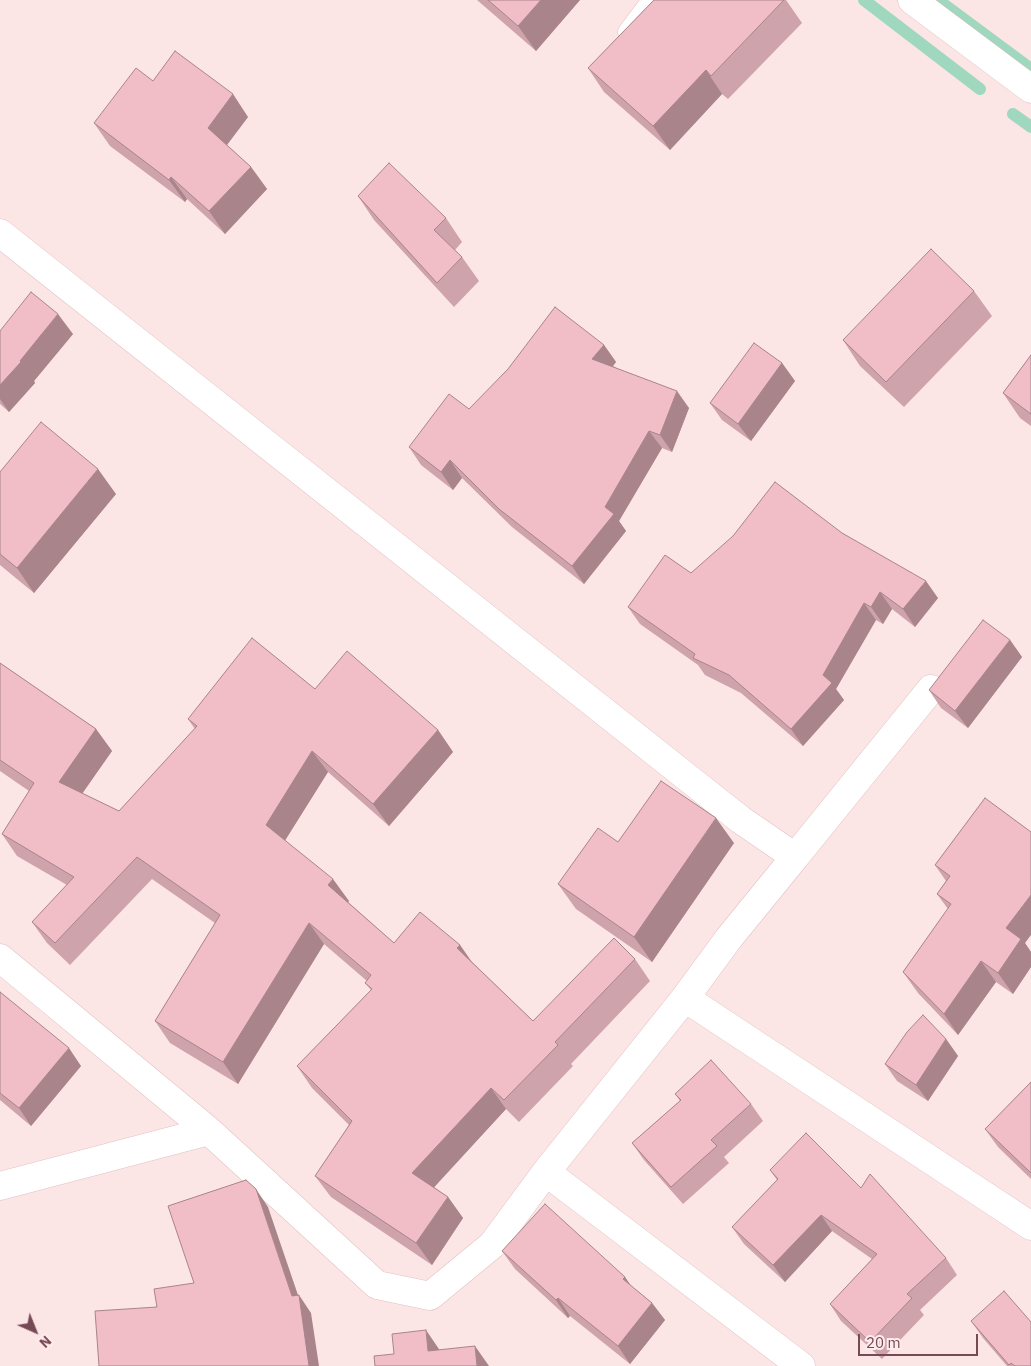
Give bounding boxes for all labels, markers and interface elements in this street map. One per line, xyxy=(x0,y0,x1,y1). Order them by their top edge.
north arrow xyxy=(10,1306,60,1356)
scale bar xyxy=(861,1324,981,1356)
text: N xyxy=(36,1332,55,1352)
text: 20 m xyxy=(866,1333,901,1352)

